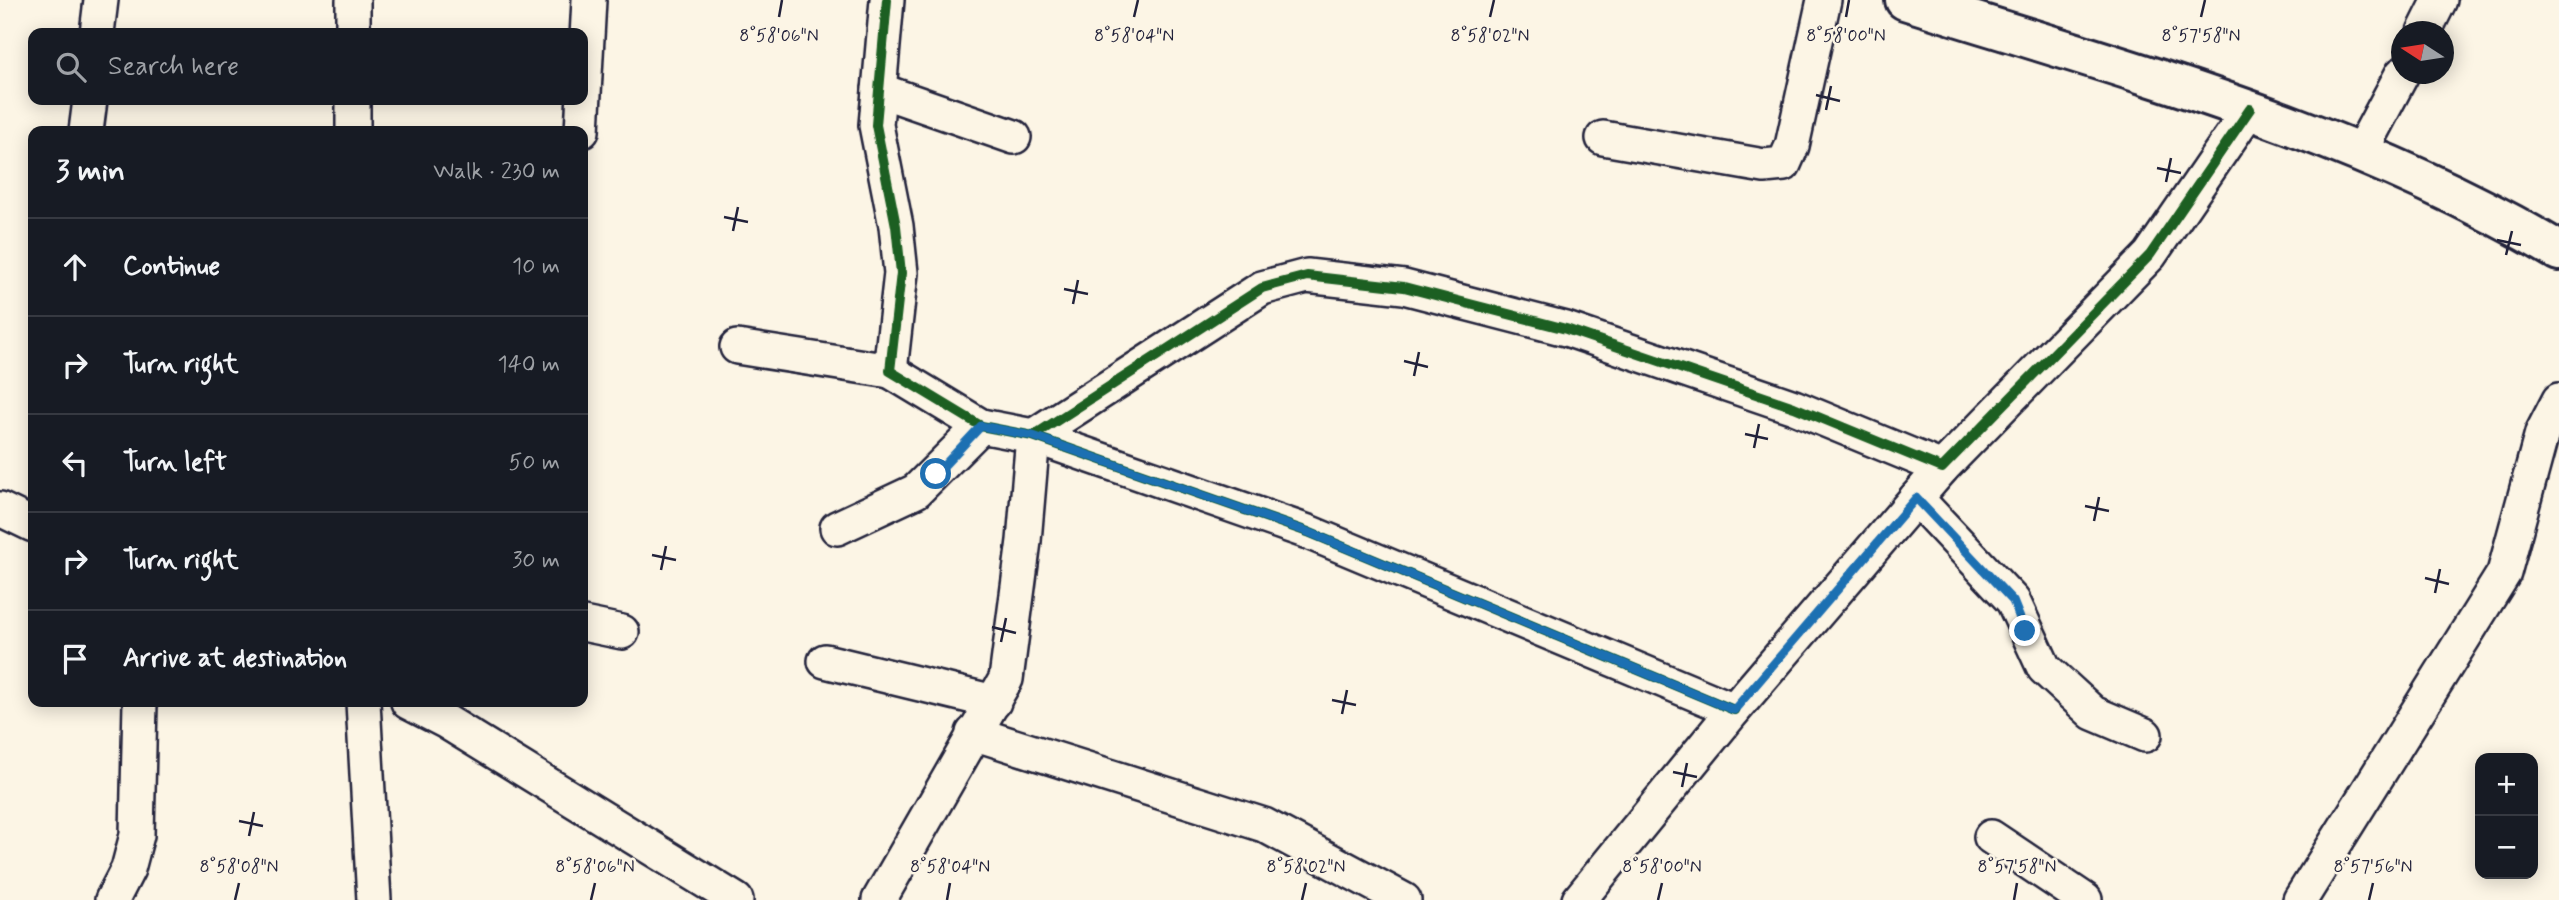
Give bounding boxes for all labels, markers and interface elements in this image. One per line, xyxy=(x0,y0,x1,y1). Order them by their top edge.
north arrow xyxy=(2391,21,2454,84)
text: 8°58'06"N xyxy=(739,24,819,48)
text: 8°58'04"N xyxy=(1094,24,1174,48)
text: 8°58'02"N xyxy=(1451,24,1529,48)
text: 8°58'00"N xyxy=(1806,24,1886,48)
text: 8°57'58"N xyxy=(2161,24,2241,48)
search box xyxy=(28,28,588,105)
icon: search xyxy=(52,48,90,86)
text: Search here xyxy=(108,50,239,84)
text: 3 min xyxy=(56,152,125,191)
text: Walk · 230 m xyxy=(433,157,560,187)
icon: ahead xyxy=(56,248,94,286)
text: Continue xyxy=(123,250,220,284)
text: 10 m xyxy=(512,252,560,282)
icon: right xyxy=(56,346,94,384)
text: Turn right xyxy=(123,348,239,382)
text: 140 m xyxy=(497,350,560,380)
icon: left xyxy=(56,444,94,482)
text: Turn left xyxy=(123,446,227,480)
text: 50 m xyxy=(509,448,560,478)
route start xyxy=(920,458,951,489)
icon: right xyxy=(56,542,94,580)
text: Turn right xyxy=(123,544,239,578)
text: 30 m xyxy=(512,546,560,576)
route end xyxy=(2009,615,2040,646)
icon: arrive xyxy=(56,640,94,678)
text: Arrive at destination xyxy=(123,642,347,676)
map controls xyxy=(2475,753,2538,879)
button: + xyxy=(2475,753,2538,816)
button: − xyxy=(2475,816,2538,879)
text: 8°58'08"N xyxy=(199,855,279,879)
text: 8°58'06"N xyxy=(555,855,635,879)
text: 8°58'04"N xyxy=(910,855,990,879)
text: 8°58'02"N xyxy=(1267,855,1345,879)
text: 8°58'00"N xyxy=(1622,855,1702,879)
text: 8°57'58"N xyxy=(1977,855,2057,879)
text: 8°57'56"N xyxy=(2333,855,2413,879)

